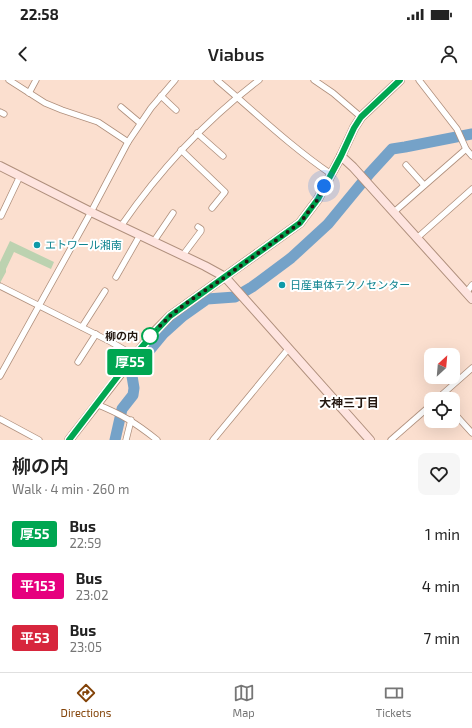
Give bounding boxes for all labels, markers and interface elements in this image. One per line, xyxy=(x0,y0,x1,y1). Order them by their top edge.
text: 22:58 xyxy=(20,5,59,23)
icon: back xyxy=(12,43,34,65)
text: Viabus xyxy=(208,43,264,65)
icon: person xyxy=(438,43,460,65)
your location xyxy=(314,176,334,196)
place label: エトワール湘南 xyxy=(45,238,122,251)
marker: エトワール湘南 xyxy=(32,240,42,250)
place label: 日産車体テクノセンター xyxy=(290,278,410,291)
marker: 日産車体テクノセンター xyxy=(277,280,287,290)
marker: 柳の内 xyxy=(141,327,159,345)
place label: 柳の内 xyxy=(105,329,138,342)
north arrow xyxy=(424,348,460,384)
map controls xyxy=(424,348,460,428)
line badge: 厚55 xyxy=(107,349,153,375)
text: 厚55 xyxy=(115,353,145,370)
button: locate xyxy=(424,392,460,428)
district label: 大神三丁目 xyxy=(319,395,379,409)
button: heart xyxy=(418,453,460,495)
text: 柳の内 xyxy=(12,454,69,477)
text: Walk · 4 min · 260 m xyxy=(12,481,129,497)
text: Bus xyxy=(69,517,96,535)
text: 厚55 xyxy=(20,525,49,542)
text: 1 min xyxy=(425,525,460,543)
text: 22:59 xyxy=(69,535,102,551)
text: Bus xyxy=(76,569,102,587)
text: 平153 xyxy=(20,577,56,594)
text: 4 min xyxy=(422,577,460,595)
text: 23:02 xyxy=(76,587,108,603)
text: Bus xyxy=(70,621,96,639)
text: 平53 xyxy=(20,629,50,646)
text: 7 min xyxy=(423,629,460,647)
text: 23:05 xyxy=(70,639,102,655)
tab: Directions xyxy=(61,682,111,719)
tab: Map xyxy=(233,682,255,719)
tab: Tickets xyxy=(376,682,411,719)

